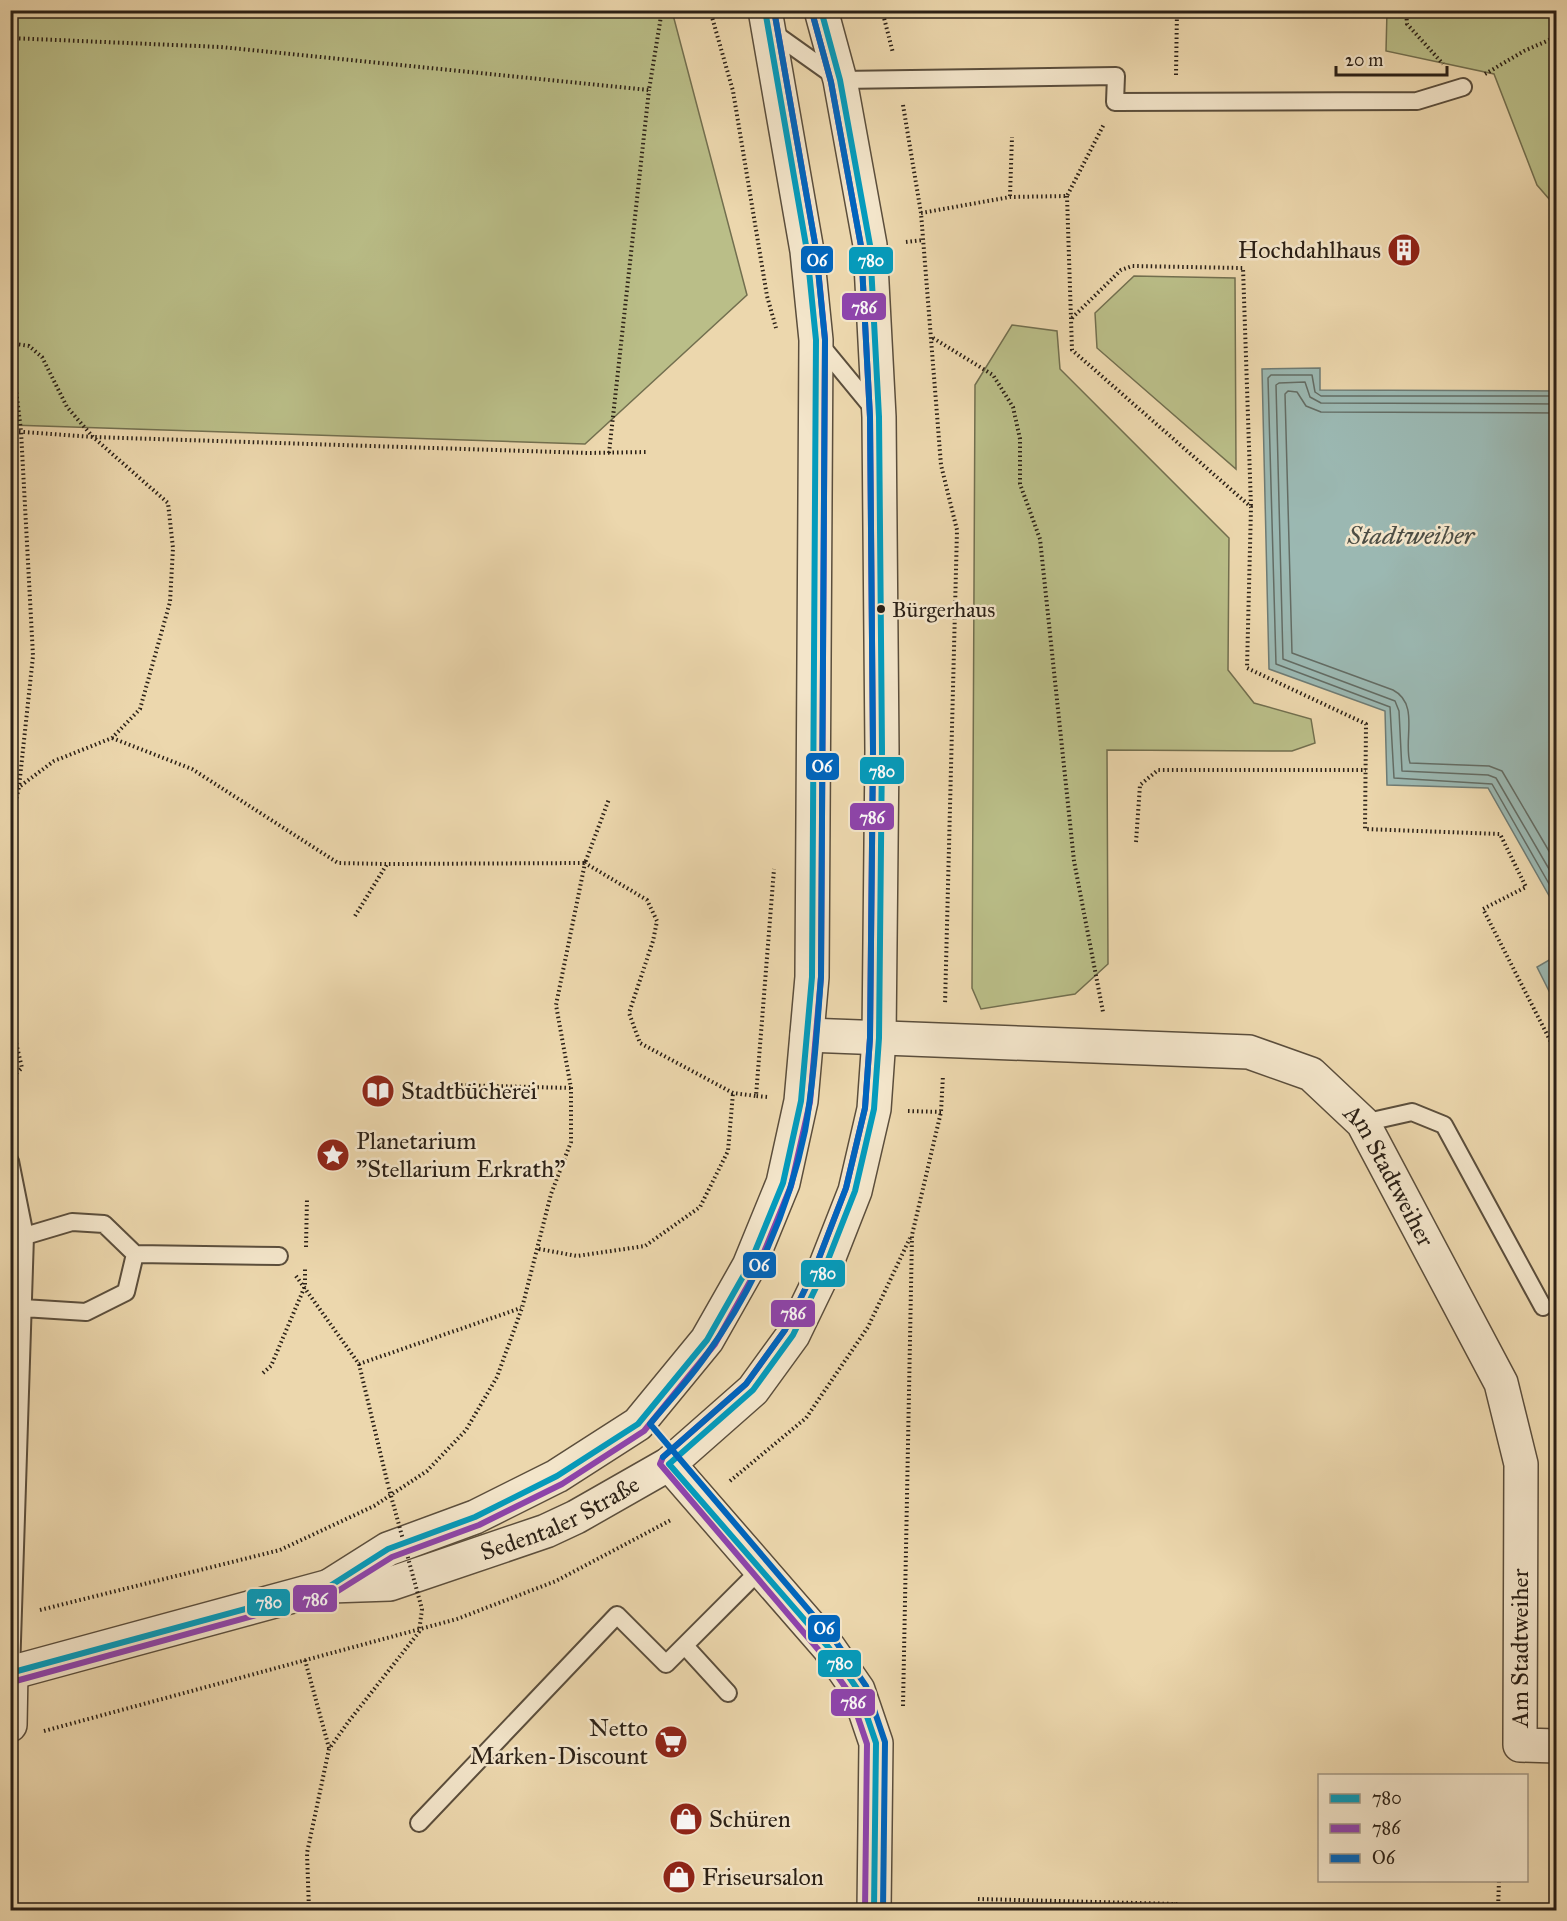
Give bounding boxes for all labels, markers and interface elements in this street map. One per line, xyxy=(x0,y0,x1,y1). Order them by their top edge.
scale bar xyxy=(1336,39,1447,77)
text: 20 m xyxy=(1345,49,1383,71)
building icon: Hochdahlhaus xyxy=(1386,232,1422,268)
place label: Hochdahlhaus xyxy=(1238,235,1381,265)
line badge: O6 xyxy=(800,245,834,274)
line badge: 780 xyxy=(848,246,894,275)
text: O6 xyxy=(807,251,828,270)
text: 780 xyxy=(858,251,884,270)
line badge: 786 xyxy=(841,292,887,321)
text: 786 xyxy=(851,298,877,317)
water label: Stadtweiher xyxy=(1347,519,1476,551)
place label: Bürgerhaus xyxy=(892,596,995,623)
marker: Bürgerhaus xyxy=(875,603,887,615)
line badge: O6 xyxy=(805,752,840,781)
line badge: 780 xyxy=(859,756,905,785)
text: O6 xyxy=(812,757,833,776)
text: 780 xyxy=(869,762,895,781)
line badge: 786 xyxy=(849,802,895,831)
text: 786 xyxy=(859,808,885,827)
library icon: Stadtbücherei xyxy=(360,1073,396,1109)
place label: Stadtbücherei xyxy=(401,1076,537,1106)
street label: Am Stadtweiher xyxy=(1337,1097,1441,1252)
place label: Planetarium "Stellarium Erkrath" xyxy=(356,1126,565,1184)
place icon: Planetarium "Stellarium Erkrath" xyxy=(315,1137,351,1173)
line badge: O6 xyxy=(742,1251,777,1279)
text: O6 xyxy=(749,1256,770,1275)
line badge: 780 xyxy=(800,1259,846,1288)
text: 780 xyxy=(810,1264,836,1283)
line badge: 786 xyxy=(770,1299,816,1328)
text: 786 xyxy=(780,1304,806,1323)
street label: Sedentaler Straße xyxy=(476,1469,645,1567)
street label: Am Stadtweiher xyxy=(1505,1569,1535,1728)
line badge: 786 xyxy=(292,1584,338,1613)
line badge: 780 xyxy=(246,1588,291,1617)
text: 786 xyxy=(302,1590,328,1609)
text: 780 xyxy=(256,1593,282,1612)
line badge: O6 xyxy=(807,1614,841,1643)
text: O6 xyxy=(814,1619,835,1638)
line badge: 780 xyxy=(817,1649,862,1678)
text: 780 xyxy=(827,1654,853,1673)
line badge: 786 xyxy=(830,1688,876,1717)
text: 786 xyxy=(840,1693,866,1712)
place label: Netto Marken-Discount xyxy=(470,1713,649,1771)
supermarket icon: Netto Marken-Discount xyxy=(653,1724,689,1760)
legend xyxy=(1318,1774,1528,1882)
text: 780 xyxy=(1372,1787,1402,1809)
shop icon: Schüren xyxy=(668,1801,704,1837)
place label: Schüren xyxy=(709,1804,791,1834)
text: 786 xyxy=(1372,1817,1401,1839)
text: O6 xyxy=(1372,1847,1396,1869)
shop icon: Friseursalon xyxy=(661,1859,697,1895)
place label: Friseursalon xyxy=(702,1862,824,1892)

